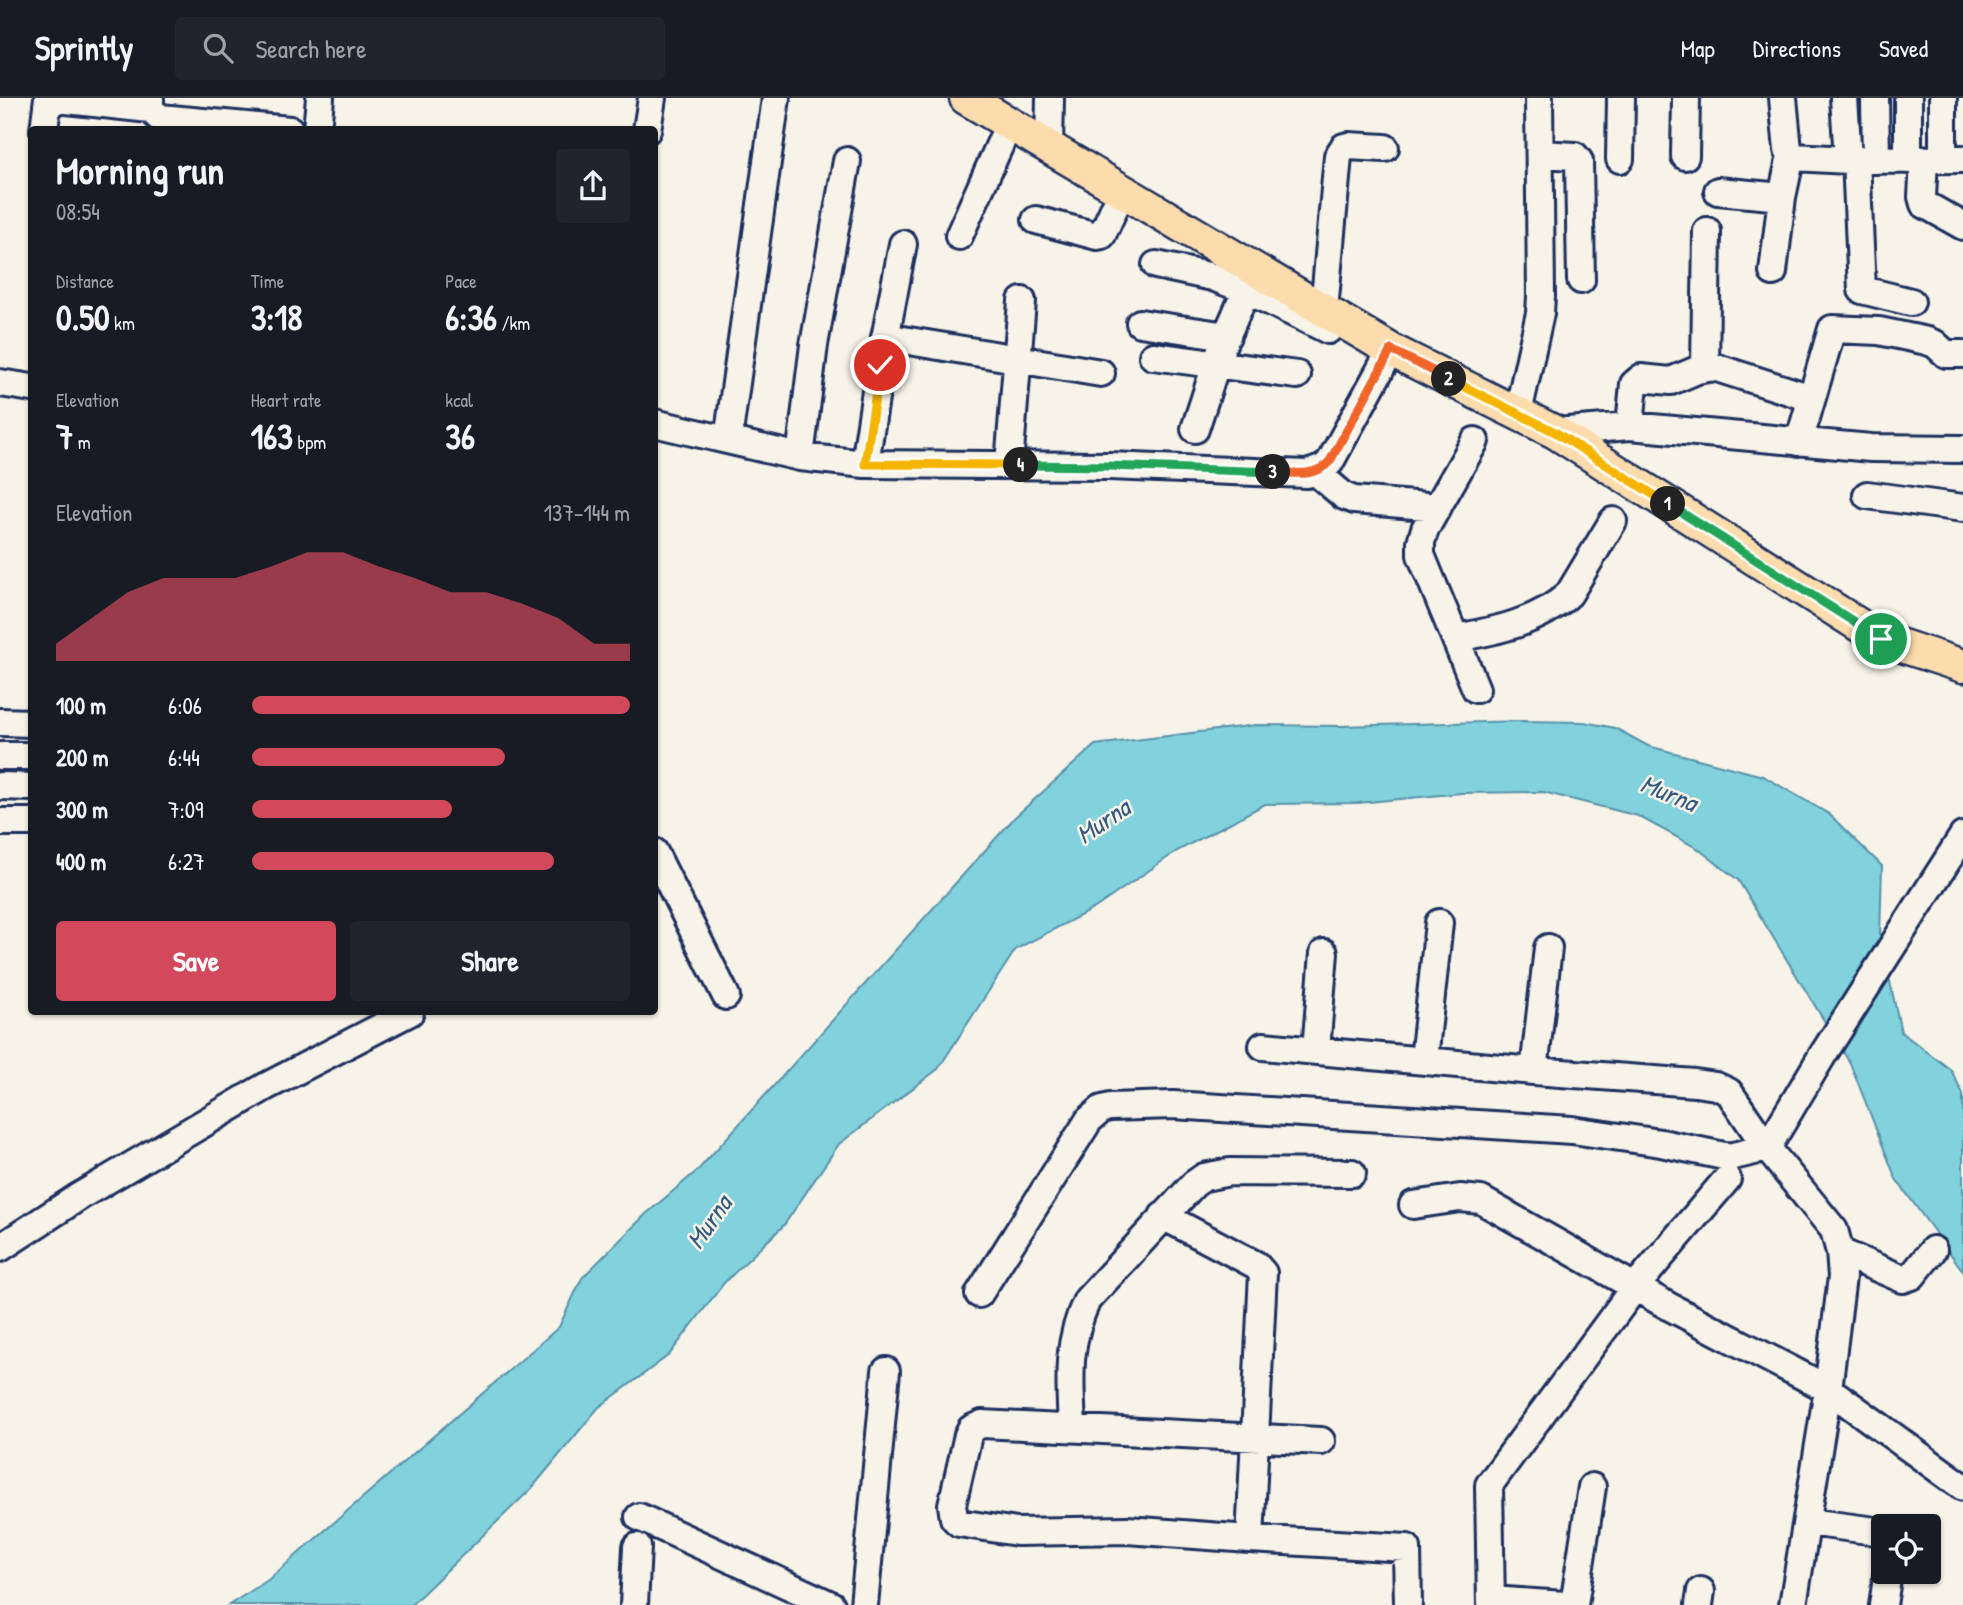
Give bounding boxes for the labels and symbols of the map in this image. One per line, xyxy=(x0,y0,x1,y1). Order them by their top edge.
pin xyxy=(850,335,910,395)
pin: 2 xyxy=(1432,362,1466,396)
pin: 4 xyxy=(1004,448,1038,482)
pin: 3 xyxy=(1256,454,1290,490)
pin: 1 xyxy=(1650,486,1686,522)
pin xyxy=(1851,609,1911,669)
water label: Murna xyxy=(1636,765,1705,821)
water label: Murna xyxy=(1069,788,1139,851)
water label: Murna xyxy=(678,1186,741,1255)

